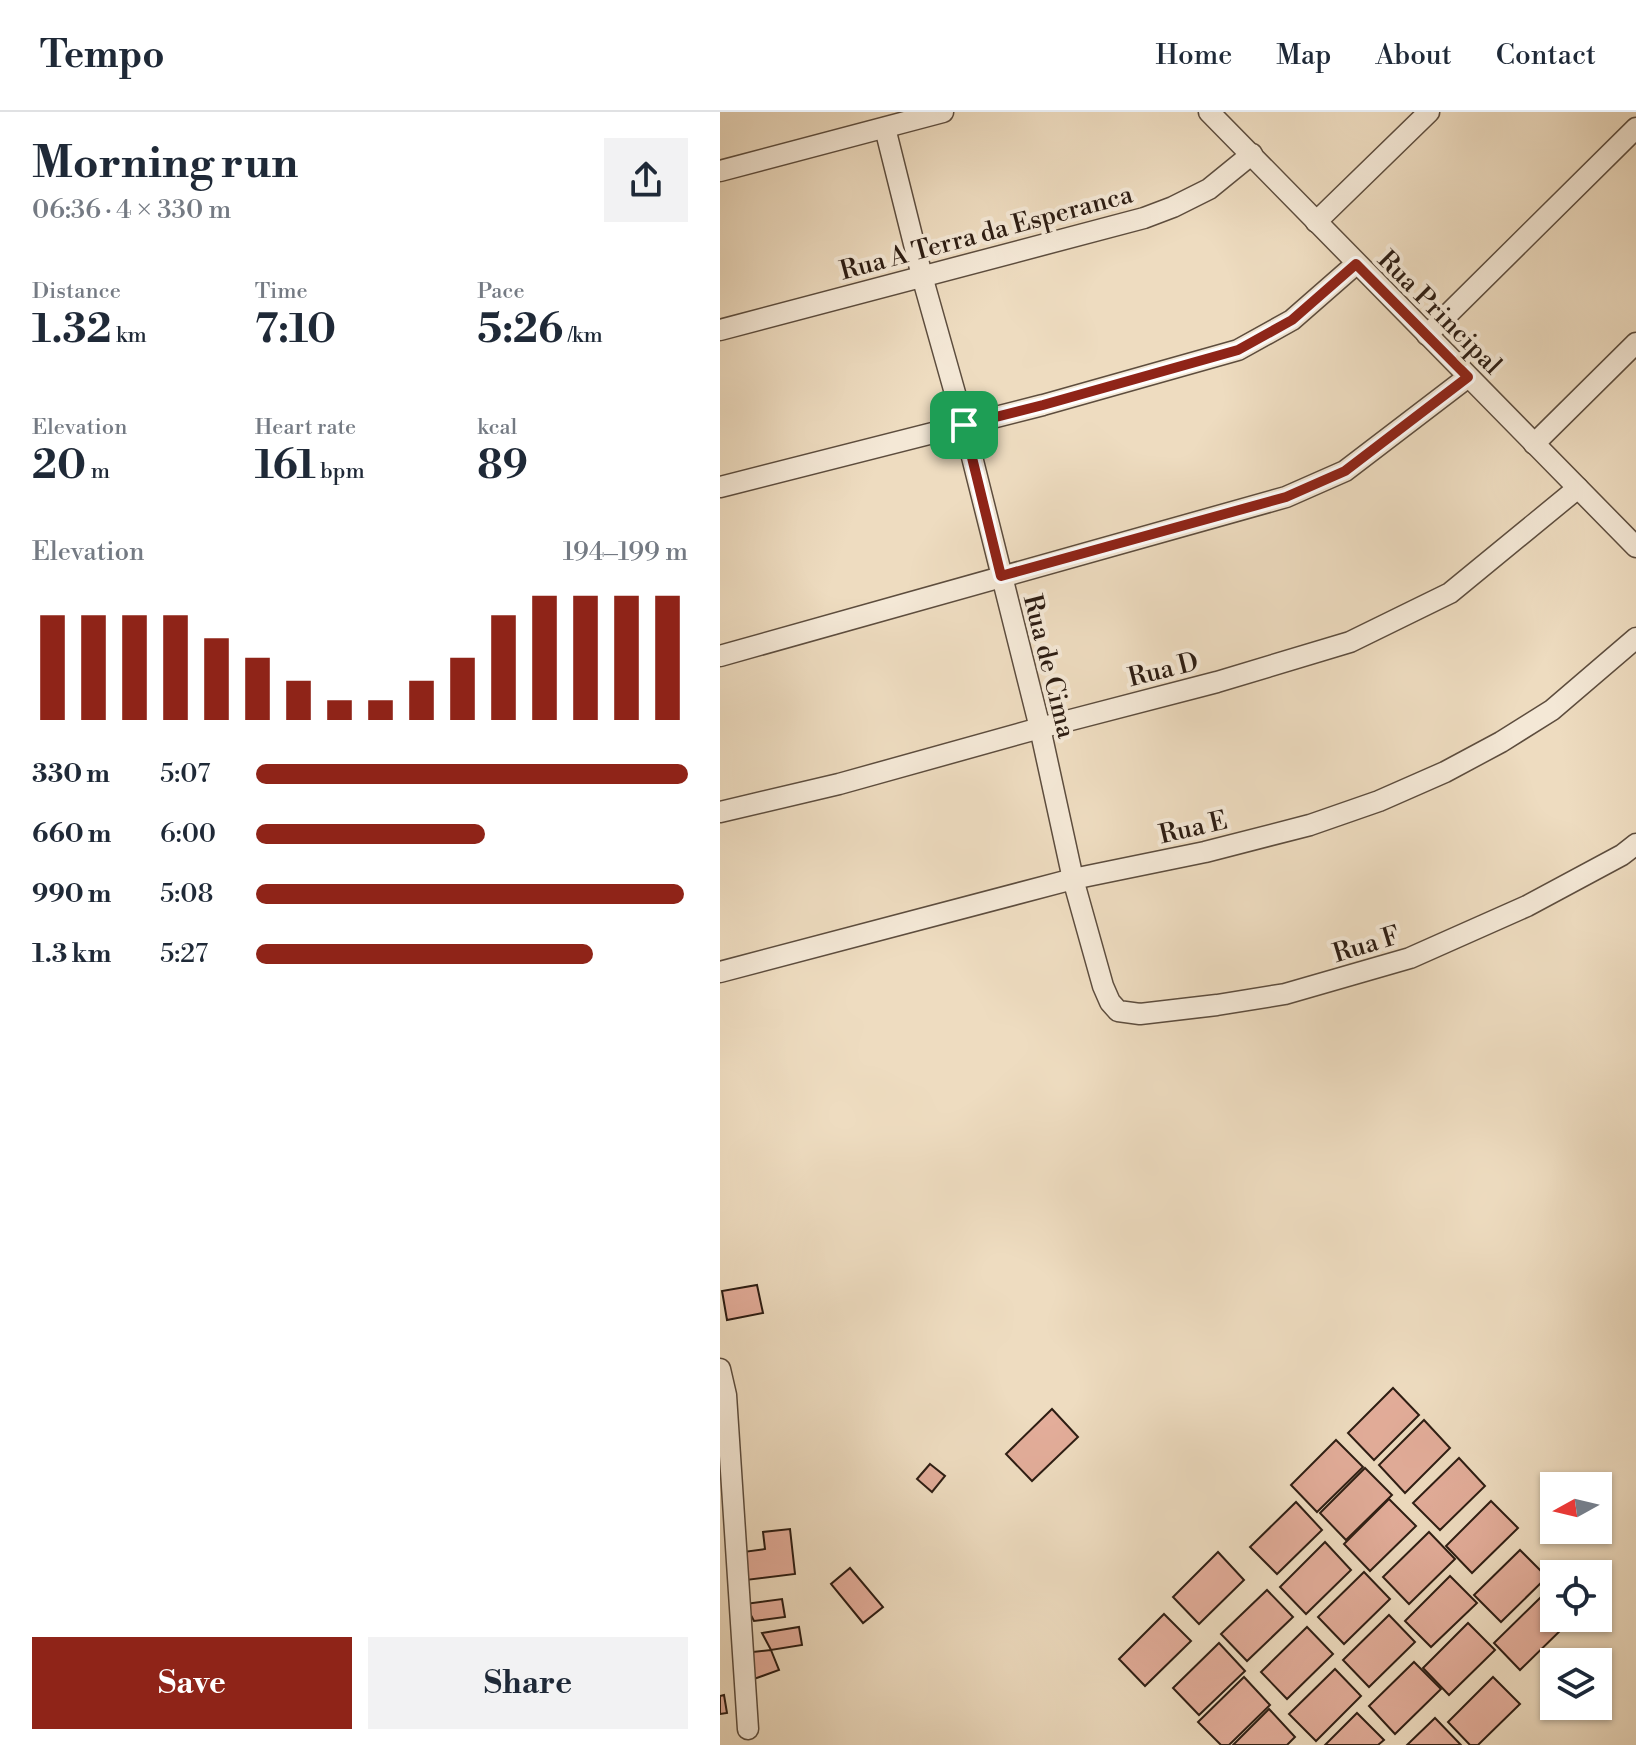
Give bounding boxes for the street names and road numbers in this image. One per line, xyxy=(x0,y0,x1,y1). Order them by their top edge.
street label: Rua A Terra da Esperanca xyxy=(836,178,1137,287)
street label: Rua Principal xyxy=(1371,244,1508,382)
street label: Rua de Cima xyxy=(1016,591,1083,742)
street label: Rua D xyxy=(1125,646,1202,694)
street label: Rua E xyxy=(1156,805,1231,851)
street label: Rua F xyxy=(1329,920,1404,970)

